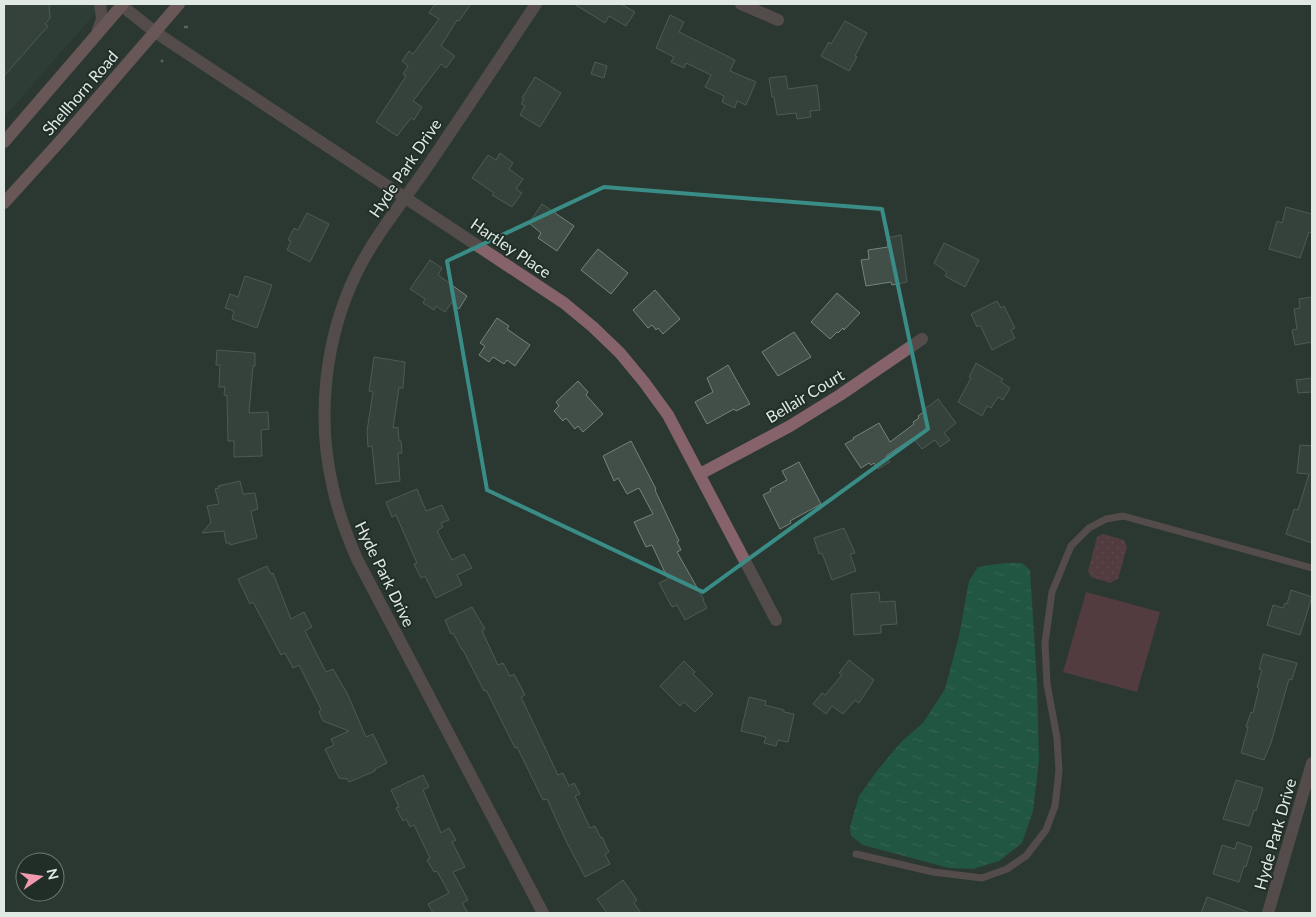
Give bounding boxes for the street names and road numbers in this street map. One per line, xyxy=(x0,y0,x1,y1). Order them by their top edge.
street label: Shellhorn Road xyxy=(38,47,122,139)
street label: Hyde Park Drive xyxy=(365,115,445,221)
street label: Hartley Place xyxy=(468,214,555,281)
street label: Bellair Court xyxy=(762,365,847,426)
street label: Hyde Park Drive xyxy=(352,518,419,630)
street label: Hyde Park Drive xyxy=(1250,776,1300,892)

